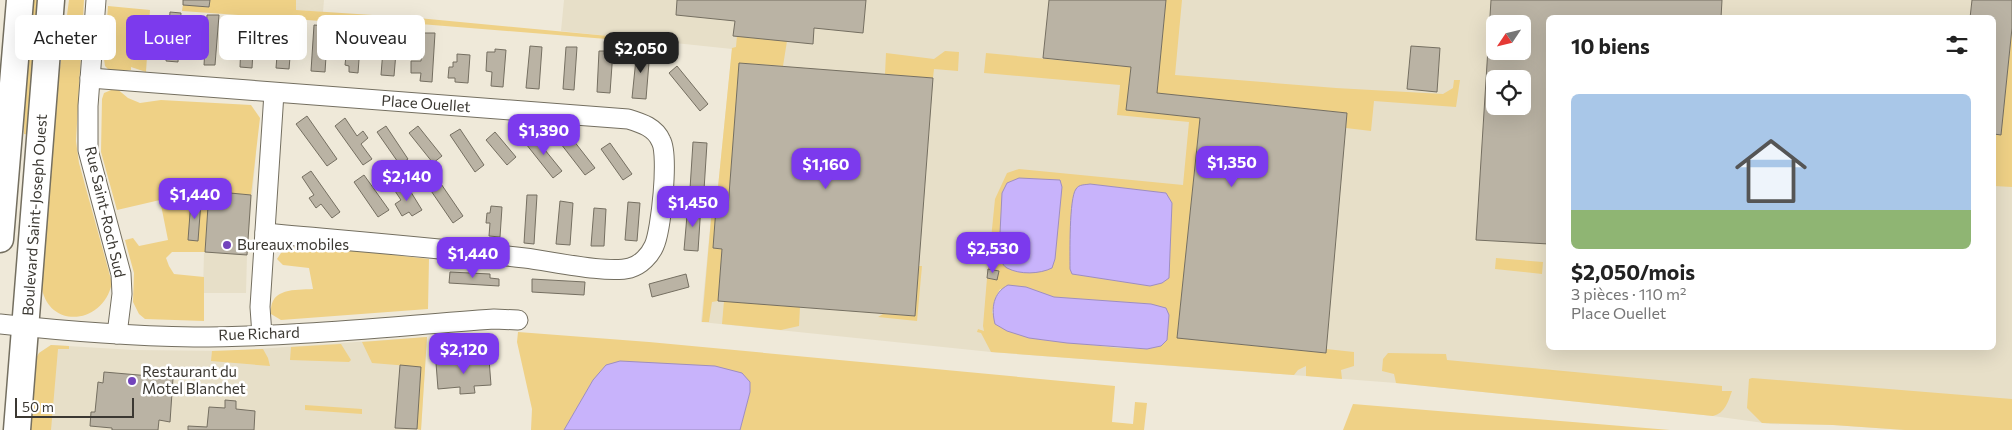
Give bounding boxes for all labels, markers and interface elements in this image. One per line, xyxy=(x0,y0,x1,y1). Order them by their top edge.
chip: Acheter xyxy=(15,15,116,60)
chip: Louer xyxy=(126,15,209,60)
chip: Filtres xyxy=(219,15,307,60)
chip: Nouveau xyxy=(317,15,425,60)
north arrow xyxy=(1486,15,1531,60)
map controls xyxy=(1486,15,1531,115)
icon: filters xyxy=(1943,31,1971,59)
pin: $2,050 xyxy=(600,32,682,74)
text: 10 biens xyxy=(1571,33,1650,58)
text: $2,050 xyxy=(615,38,667,57)
button: locate xyxy=(1486,70,1531,115)
street label: Place Ouellet xyxy=(381,91,471,115)
street label: Boulevard Saint-Joseph Ouest xyxy=(18,113,50,317)
pin: $1,390 xyxy=(503,114,585,156)
text: $1,390 xyxy=(519,120,569,139)
icon: home xyxy=(1726,126,1816,216)
street label: Rue Saint-Roch Sud xyxy=(82,144,130,279)
pin: $1,350 xyxy=(1191,146,1273,188)
pin: $1,160 xyxy=(785,148,867,190)
text: $1,350 xyxy=(1207,152,1257,171)
text: $1,160 xyxy=(803,154,850,173)
pin: $2,140 xyxy=(366,160,448,202)
text: $2,140 xyxy=(383,166,431,185)
pin: $1,440 xyxy=(154,178,236,220)
text: $1,440 xyxy=(170,184,220,203)
pin: $1,450 xyxy=(652,186,734,228)
text: $1,450 xyxy=(668,192,718,211)
pin: $2,530 xyxy=(952,232,1034,274)
place label: Bureaux mobiles xyxy=(237,235,349,253)
pin: $1,440 xyxy=(432,236,514,279)
text: $2,530 xyxy=(967,238,1019,257)
marker: Bureaux mobiles xyxy=(221,239,233,251)
text: $1,440 xyxy=(448,243,498,262)
text: $2,050/mois xyxy=(1571,259,1695,284)
text: 3 pièces · 110 m² xyxy=(1571,284,1686,303)
text: Place Ouellet xyxy=(1571,303,1666,322)
street label: Rue Richard xyxy=(218,323,300,343)
pin: $2,120 xyxy=(423,332,505,375)
text: $2,120 xyxy=(440,339,488,358)
place label: Restaurant du Motel Blanchet xyxy=(142,362,246,397)
marker: Restaurant du Motel Blanchet xyxy=(126,375,138,387)
scale bar xyxy=(15,395,134,418)
text: 50 m xyxy=(22,398,54,415)

